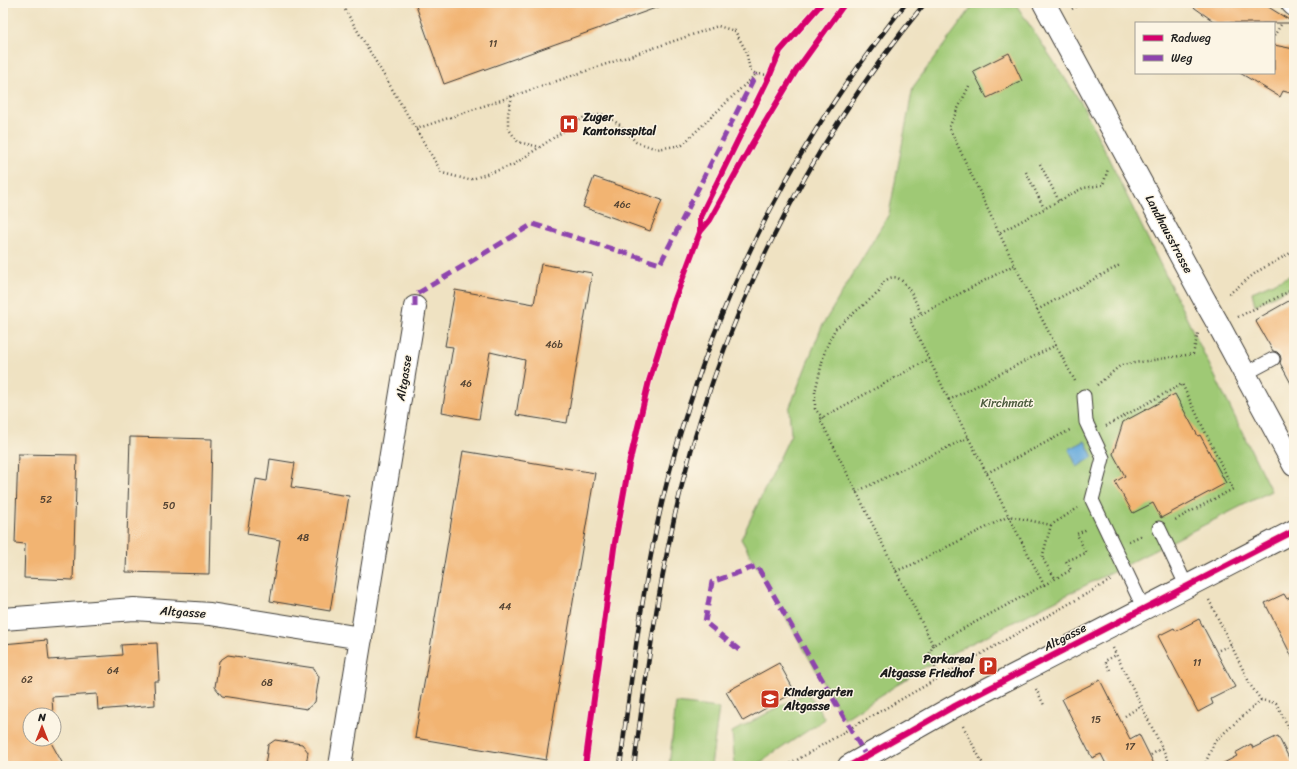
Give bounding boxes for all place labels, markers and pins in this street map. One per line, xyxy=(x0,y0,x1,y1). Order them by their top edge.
place label: Zuger Kantonsspital xyxy=(582,106,657,142)
hospital icon: Zuger Kantonsspital xyxy=(558,113,580,135)
place label: Parkareal Altgasse Friedhof xyxy=(879,648,976,684)
parking icon: Parkareal Altgasse Friedhof xyxy=(977,655,999,677)
place label: Kindergarten Altgasse xyxy=(783,681,853,717)
school or university icon: Kindergarten Altgasse xyxy=(759,688,781,710)

